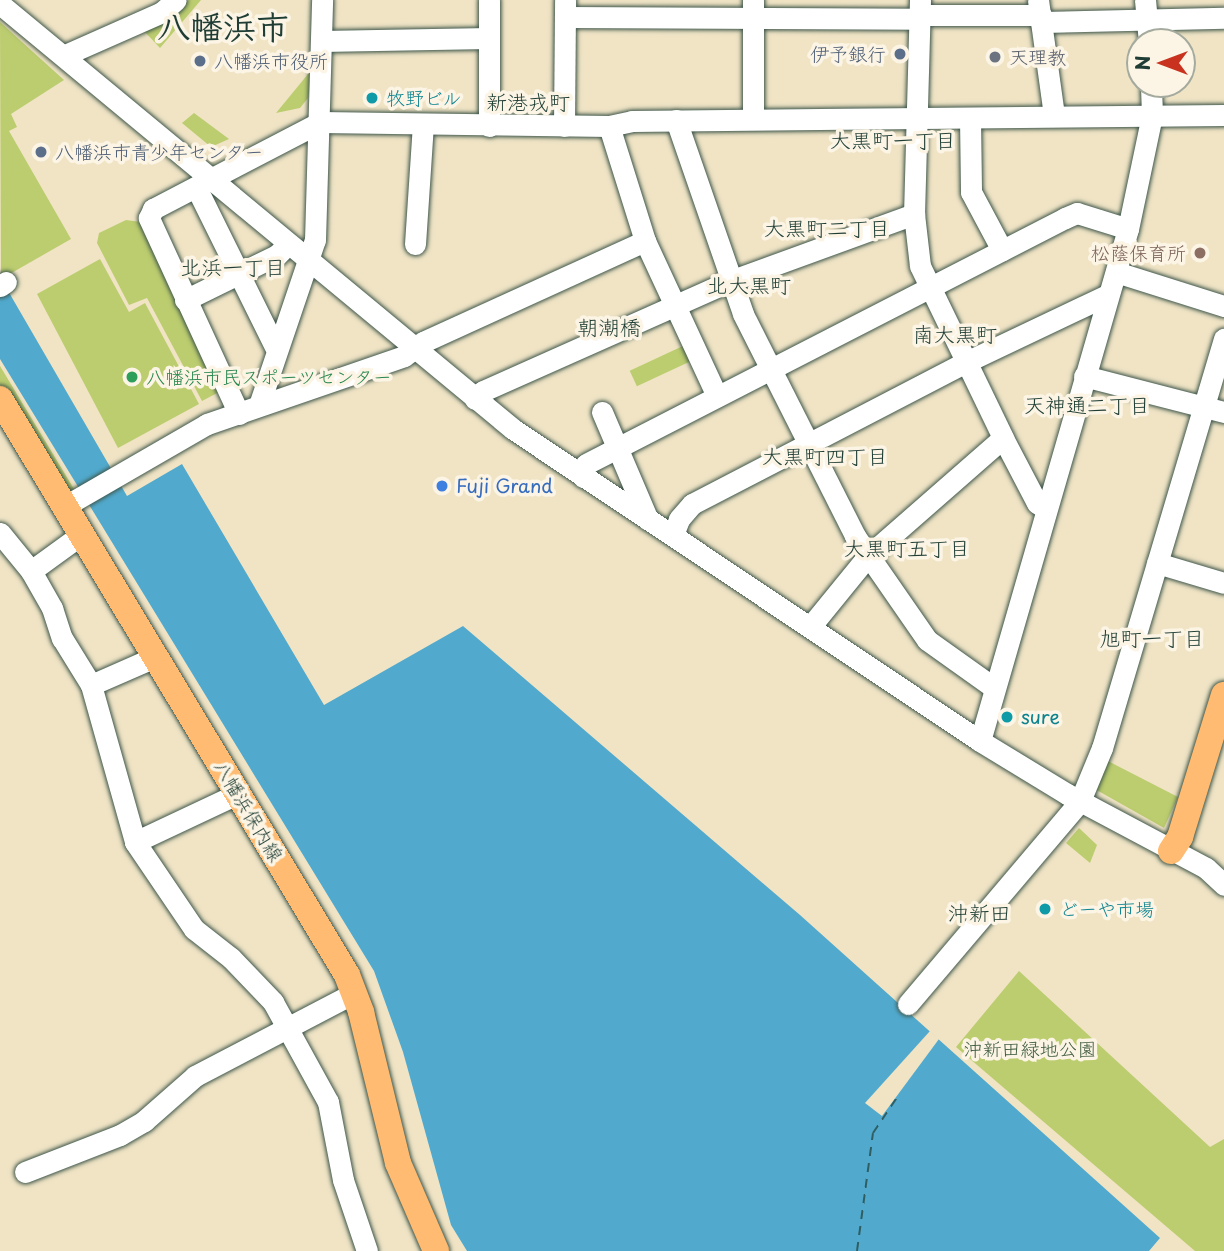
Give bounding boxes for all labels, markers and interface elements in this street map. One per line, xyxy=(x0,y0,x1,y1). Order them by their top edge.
district label: 八幡浜市 xyxy=(157,6,289,46)
north arrow xyxy=(1126,28,1196,98)
place label: 伊予銀行 xyxy=(810,43,886,65)
marker: 伊予銀行 xyxy=(892,46,908,62)
place label: 天理教 xyxy=(1009,46,1066,68)
marker: 天理教 xyxy=(987,49,1003,65)
place label: 八幡浜市役所 xyxy=(214,50,328,72)
marker: 八幡浜市役所 xyxy=(192,53,208,69)
text: N xyxy=(1128,55,1156,71)
place label: 牧野ビル xyxy=(386,87,462,109)
district label: 新港戎町 xyxy=(486,88,570,114)
marker: 牧野ビル xyxy=(364,90,380,106)
district label: 大黒町一丁目 xyxy=(830,126,956,152)
place label: 八幡浜市青少年センター xyxy=(55,141,264,163)
marker: 八幡浜市青少年センター xyxy=(33,144,49,160)
district label: 大黒町二丁目 xyxy=(764,214,890,240)
place label: 松蔭保育所 xyxy=(1091,242,1186,264)
marker: 松蔭保育所 xyxy=(1192,245,1208,261)
district label: 北浜一丁目 xyxy=(181,253,285,279)
district label: 北大黒町 xyxy=(707,271,791,297)
district label: 朝潮橋 xyxy=(578,313,640,339)
district label: 南大黒町 xyxy=(913,320,997,346)
place label: 八幡浜市民スポーツセンター xyxy=(146,366,393,388)
marker: 八幡浜市民スポーツセンター xyxy=(124,369,140,385)
district label: 天神通二丁目 xyxy=(1024,391,1150,417)
district label: 大黒町四丁目 xyxy=(762,442,888,468)
place label: Fuji Grand xyxy=(456,475,553,497)
marker: Fuji Grand xyxy=(434,478,450,494)
district label: 大黒町五丁目 xyxy=(844,534,970,560)
district label: 旭町一丁目 xyxy=(1100,624,1204,650)
place label: sure xyxy=(1021,706,1060,728)
marker: sure xyxy=(999,709,1015,725)
street label: 八幡浜保内線 xyxy=(210,756,288,866)
place label: どーや市場 xyxy=(1059,898,1154,920)
district label: 沖新田 xyxy=(948,899,1010,925)
marker: どーや市場 xyxy=(1037,901,1053,917)
park label: 沖新田緑地公園 xyxy=(964,1038,1096,1060)

